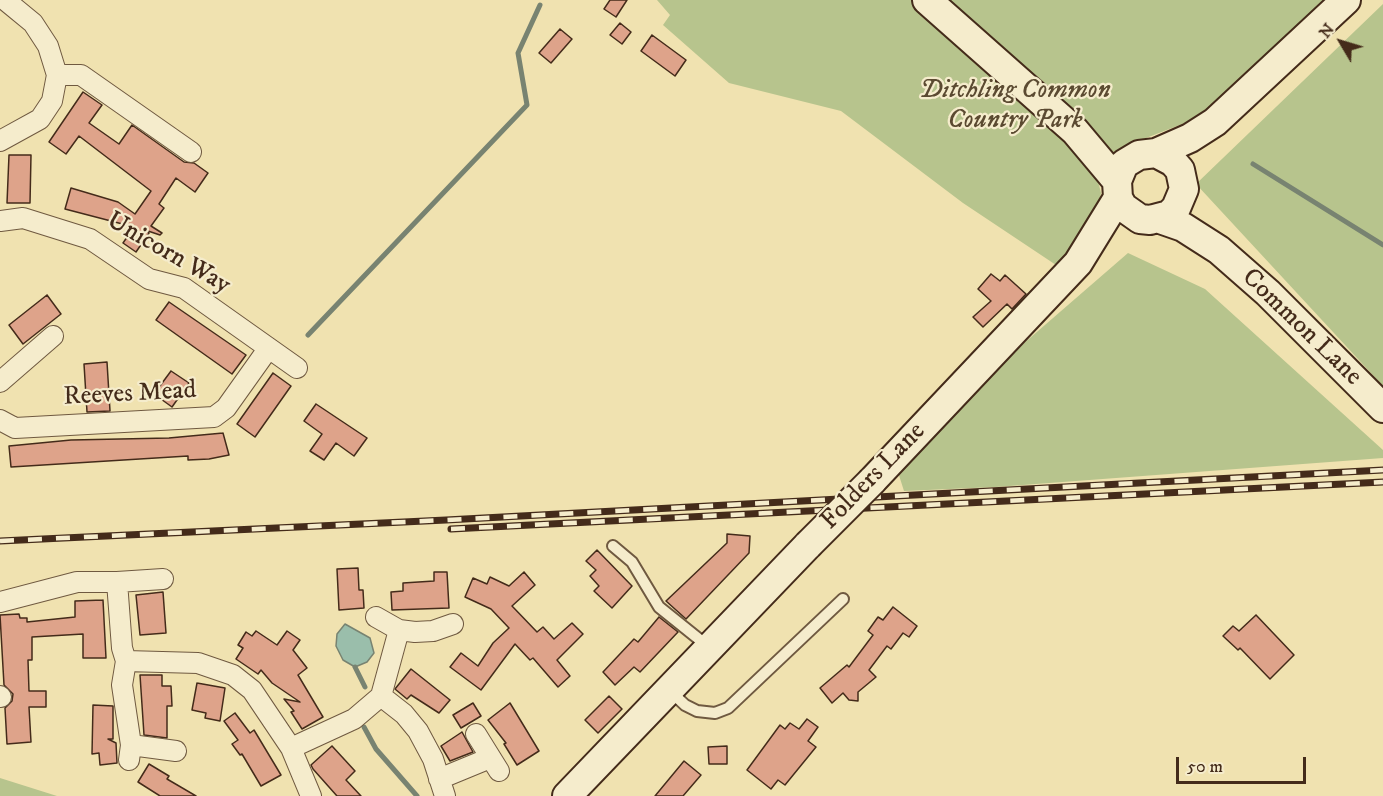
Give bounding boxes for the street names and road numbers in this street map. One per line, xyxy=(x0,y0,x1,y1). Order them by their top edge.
street label: Unicorn Way xyxy=(100,206,236,302)
street label: Common Lane xyxy=(1234,263,1368,393)
street label: Reeves Mead xyxy=(63,376,197,414)
street label: Folders Lane xyxy=(815,417,933,537)

